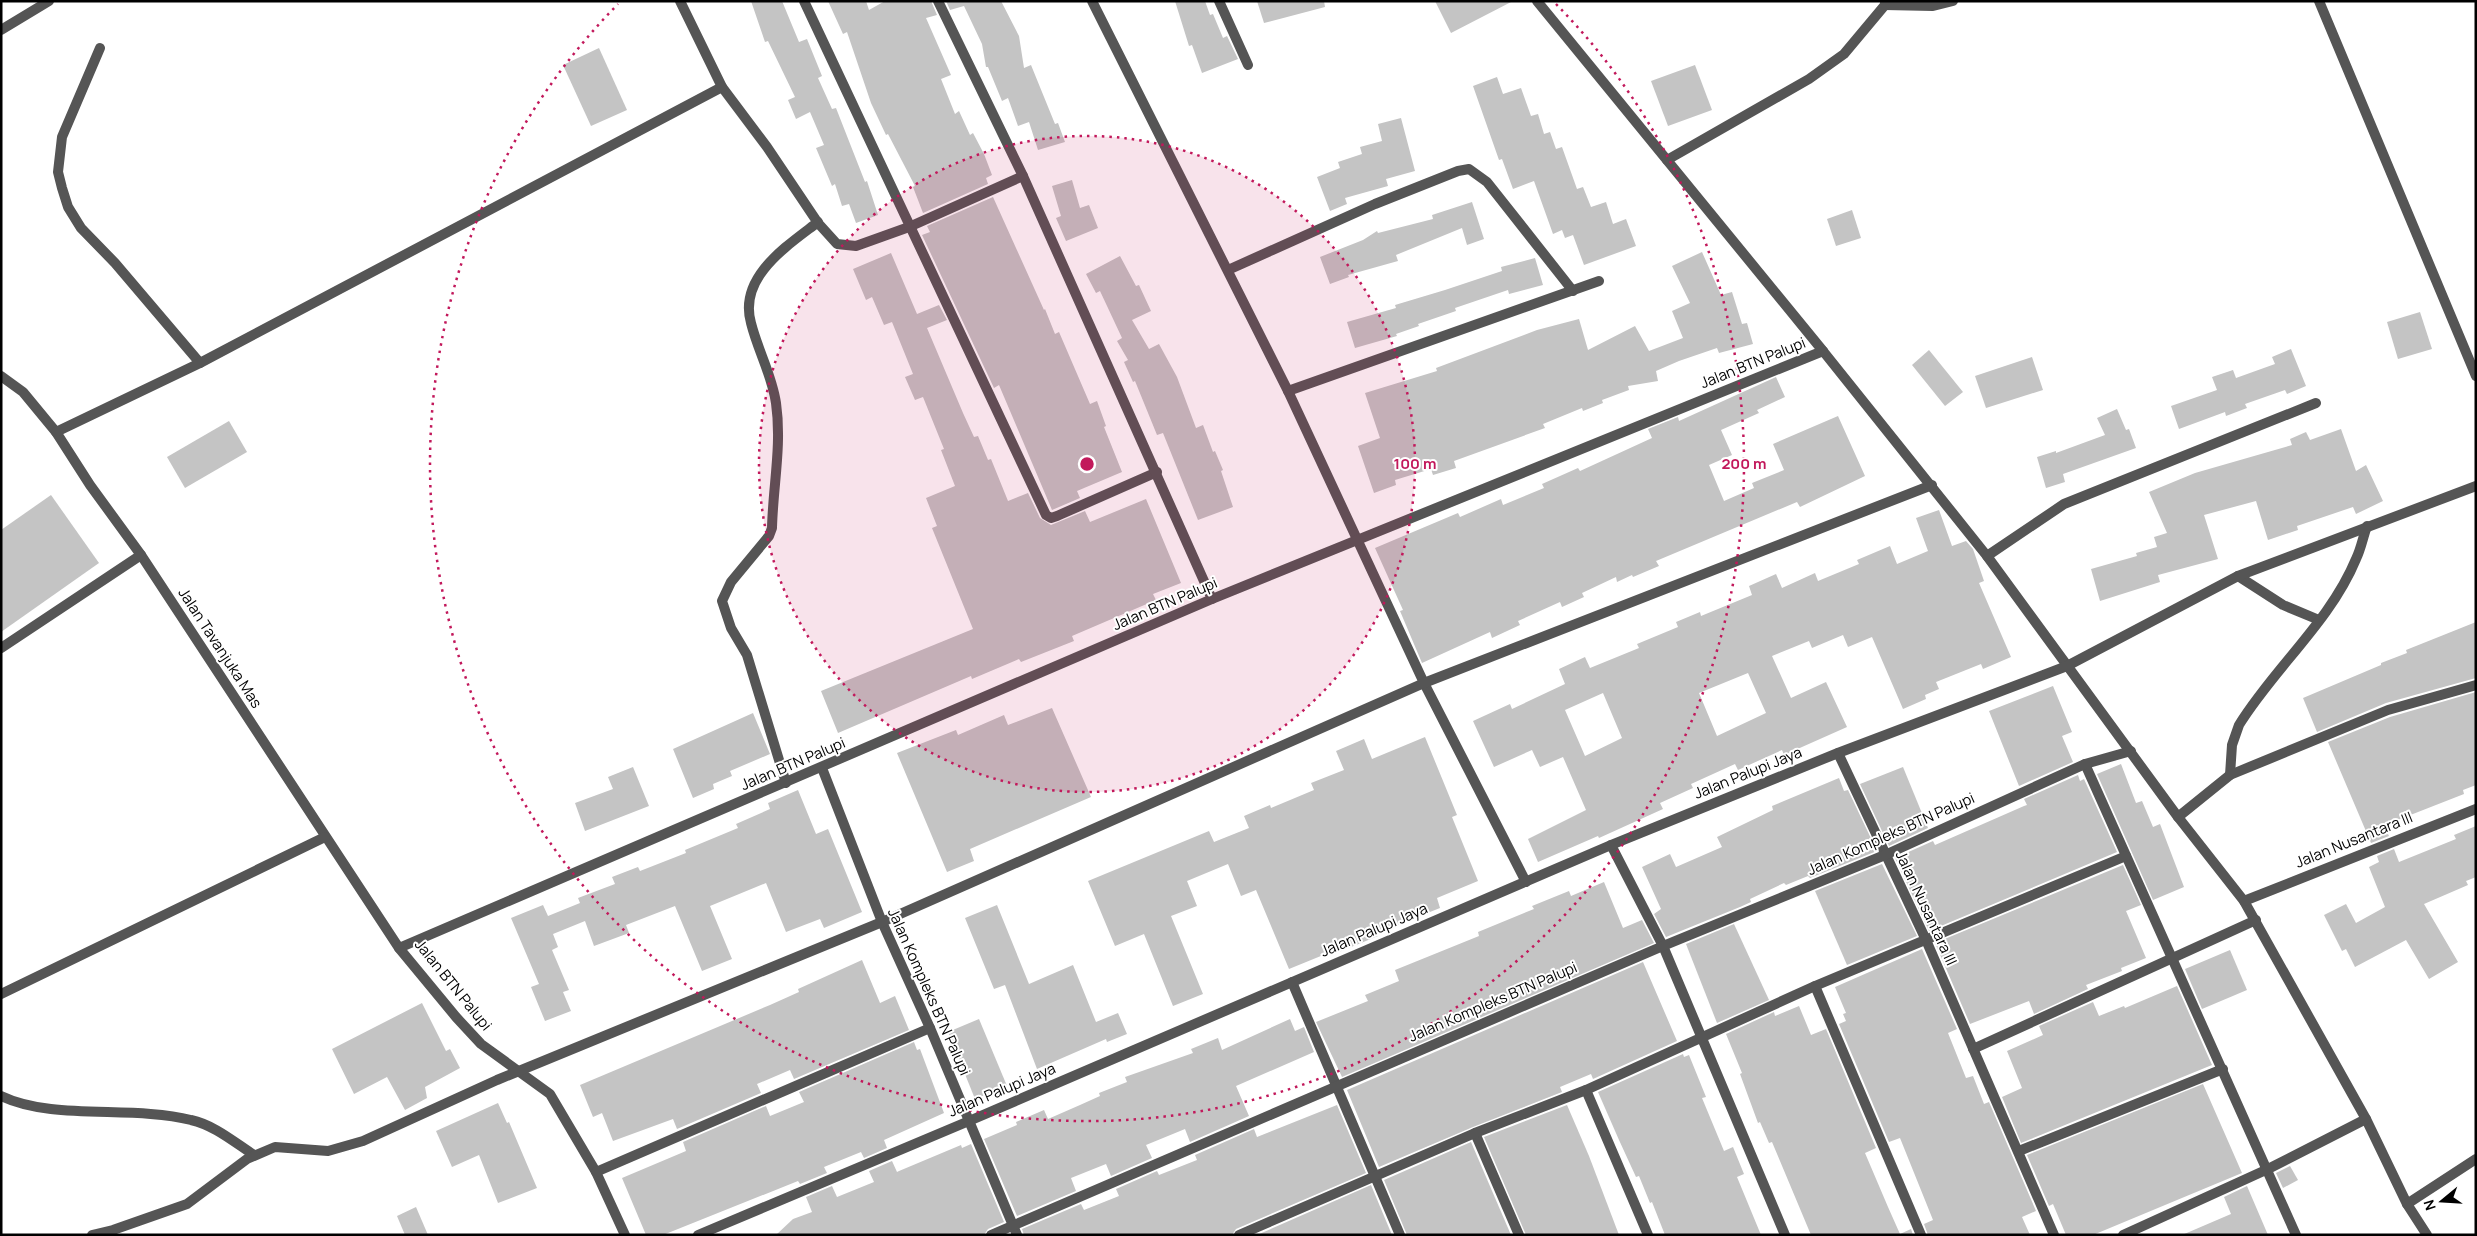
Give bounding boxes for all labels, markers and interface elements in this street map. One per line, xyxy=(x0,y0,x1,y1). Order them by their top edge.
street label: Jalan BTN Palupi xyxy=(1697,332,1809,393)
text: 100 m xyxy=(1394,453,1436,474)
text: 200 m xyxy=(1721,453,1767,474)
centre of rings xyxy=(1078,455,1096,473)
street label: Jalan BTN Palupi xyxy=(1109,572,1220,635)
street label: Jalan Tavanjuka Mas xyxy=(174,583,267,712)
street label: Jalan BTN Palupi xyxy=(737,732,848,795)
street label: Jalan Palupi Jaya xyxy=(1691,741,1805,804)
street label: Jalan Kompleks BTN Palupi xyxy=(1804,787,1978,880)
street label: Jalan Nusantara III xyxy=(2292,806,2416,873)
street label: Jalan Nusantara III xyxy=(1891,847,1962,969)
street label: Jalan Palupi Jaya xyxy=(1317,897,1431,962)
street label: Jalan Kompleks BTN Palupi xyxy=(883,905,976,1079)
street label: Jalan BTN Palupi xyxy=(410,935,497,1035)
street label: Jalan Kompleks BTN Palupi xyxy=(1405,956,1580,1047)
street label: Jalan Palupi Jaya xyxy=(945,1057,1059,1122)
north arrow xyxy=(2417,1176,2467,1226)
text: N xyxy=(2419,1197,2440,1213)

